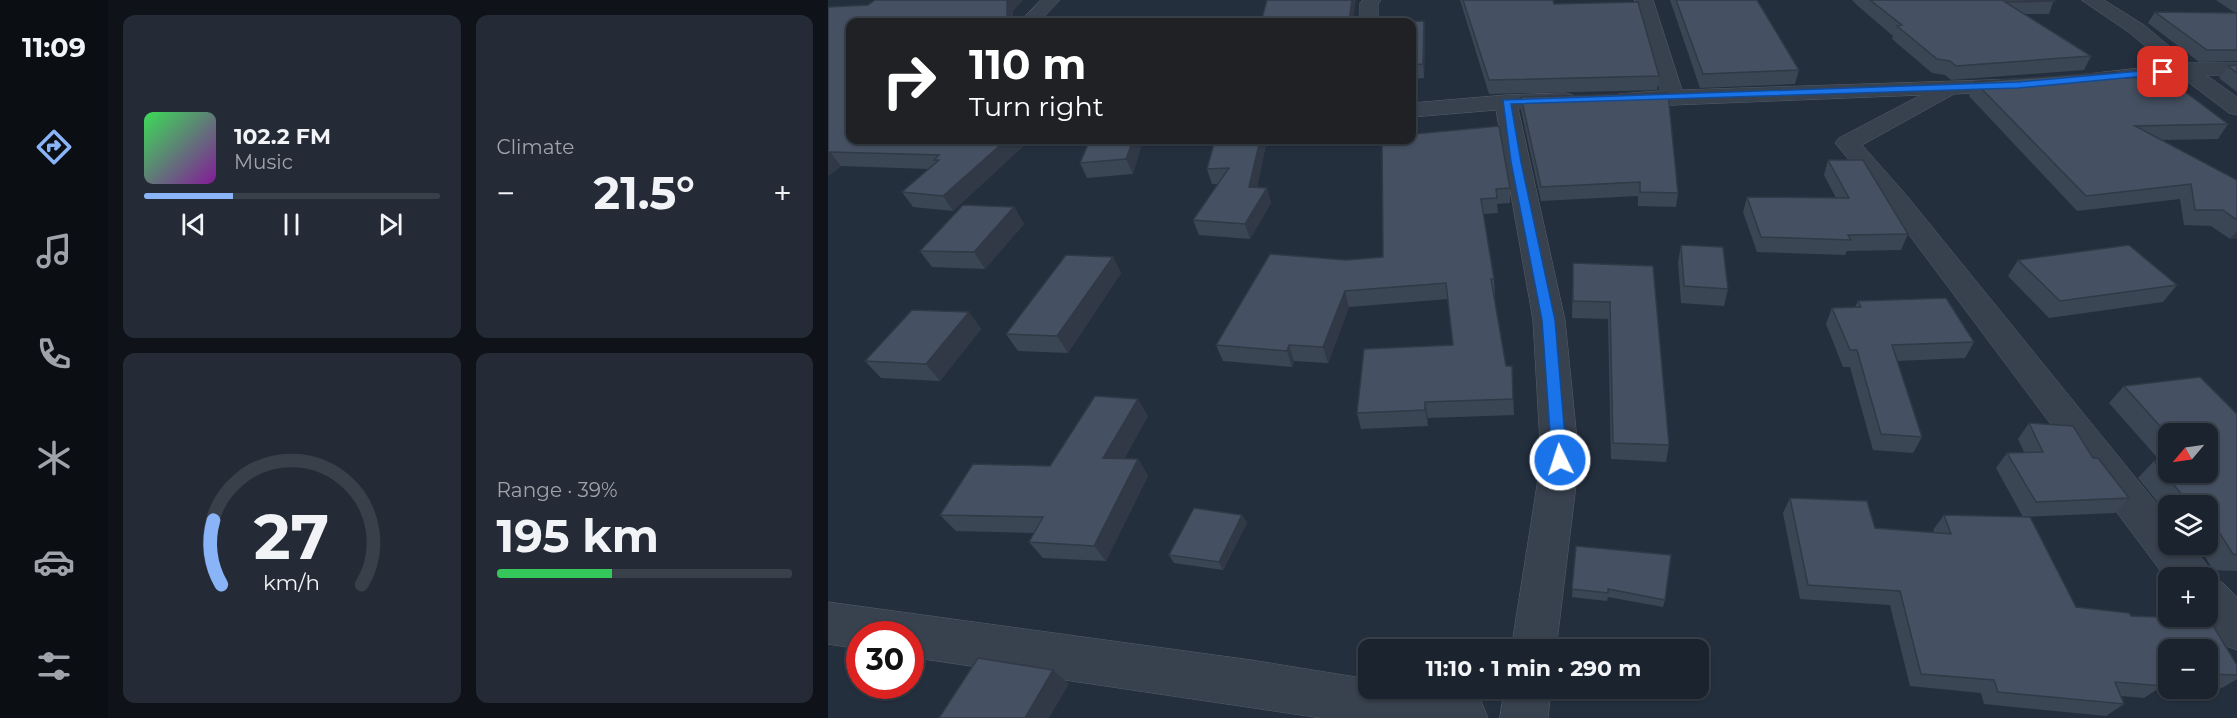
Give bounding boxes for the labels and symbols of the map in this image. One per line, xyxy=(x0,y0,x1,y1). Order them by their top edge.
pin xyxy=(2137,46,2188,97)
north arrow xyxy=(2158,423,2218,483)
position arrow xyxy=(1528,428,1592,492)
speed limit sign: 30 xyxy=(846,621,924,699)

